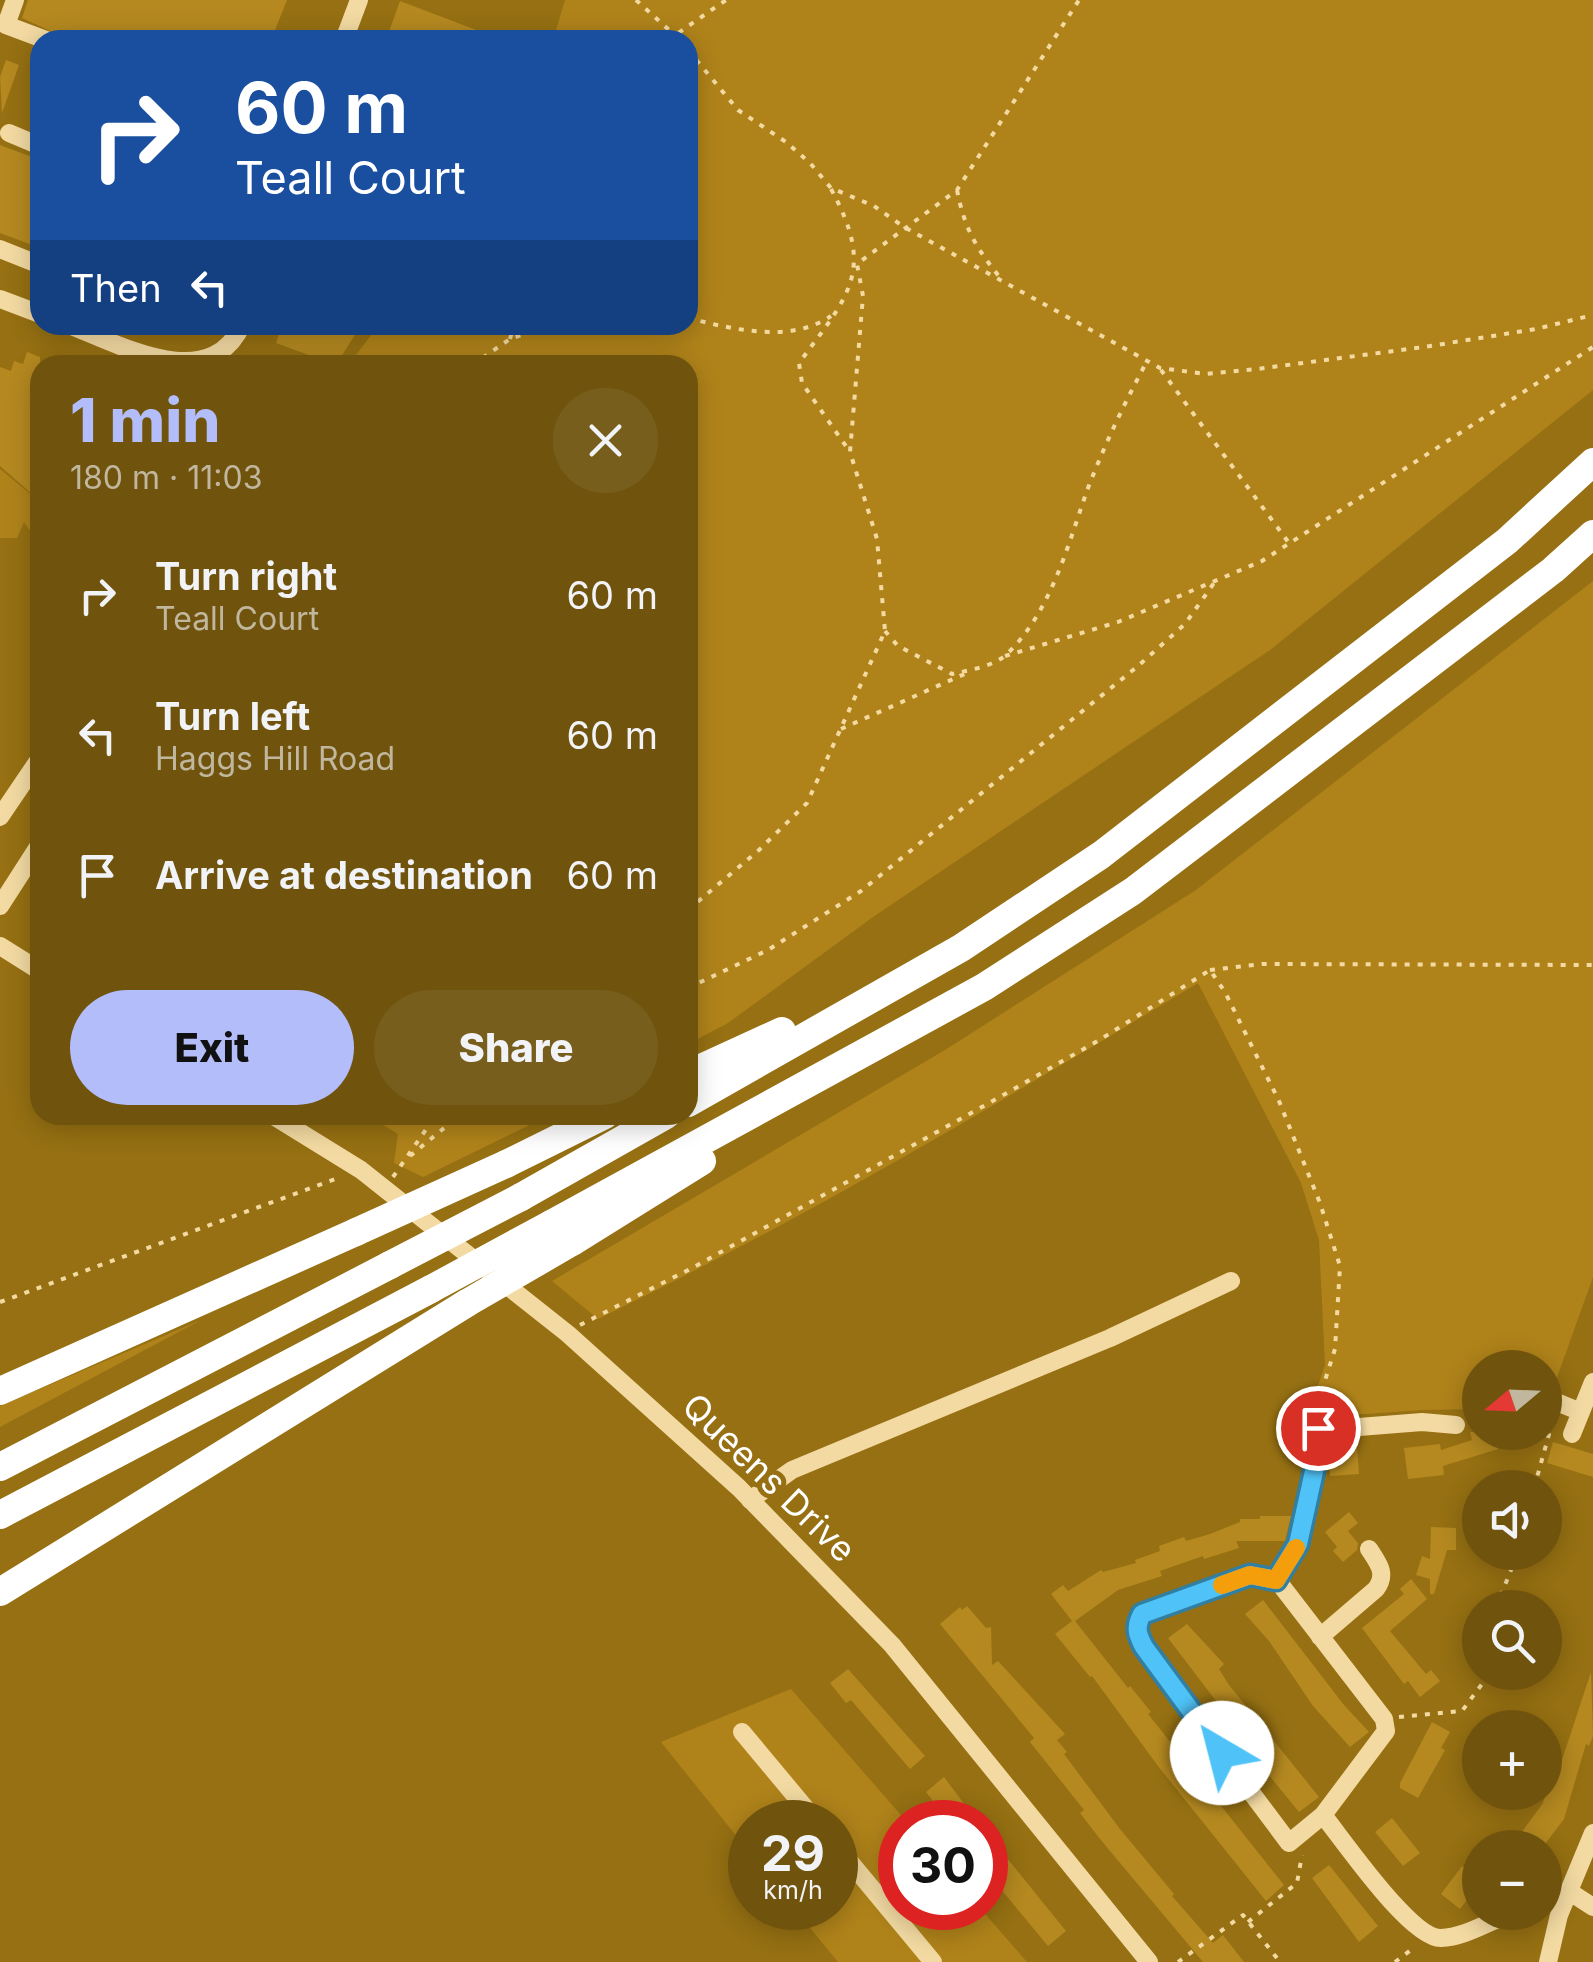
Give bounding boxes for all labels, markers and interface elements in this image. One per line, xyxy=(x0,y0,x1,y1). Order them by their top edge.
text: 60 m xyxy=(235,65,408,150)
icon: right xyxy=(70,70,200,200)
text: Teall Court xyxy=(235,150,466,205)
icon: left xyxy=(182,260,237,315)
text: Then xyxy=(70,265,162,311)
text: 1 min xyxy=(70,384,220,456)
button: close xyxy=(553,388,658,493)
text: 180 m · 11:03 xyxy=(70,458,262,497)
text: Turn right xyxy=(155,553,337,599)
icon: right xyxy=(70,568,125,623)
text: 60 m xyxy=(566,572,658,618)
text: Teall Court xyxy=(155,599,319,638)
text: Turn left xyxy=(155,693,310,739)
icon: left xyxy=(70,708,125,763)
text: 60 m xyxy=(566,712,658,758)
text: Haggs Hill Road xyxy=(155,739,395,778)
icon: arrive xyxy=(70,848,125,903)
text: Arrive at destination xyxy=(155,852,533,898)
text: 60 m xyxy=(566,852,658,898)
button: Exit xyxy=(70,990,354,1105)
button: Share xyxy=(374,990,658,1105)
north arrow xyxy=(1462,1350,1562,1450)
map controls xyxy=(1462,1350,1562,1930)
street label: Queens Drive xyxy=(674,1384,865,1570)
pin xyxy=(1276,1386,1361,1471)
icon: arrive xyxy=(1291,1401,1346,1456)
button: sound xyxy=(1462,1470,1562,1570)
button: search xyxy=(1462,1590,1562,1690)
position arrow xyxy=(1170,1701,1274,1805)
button: + xyxy=(1462,1710,1562,1810)
speed limit sign: 30 xyxy=(878,1800,1008,1930)
text: 29 xyxy=(761,1823,825,1883)
button: − xyxy=(1462,1830,1562,1930)
text: km/h xyxy=(763,1875,823,1905)

